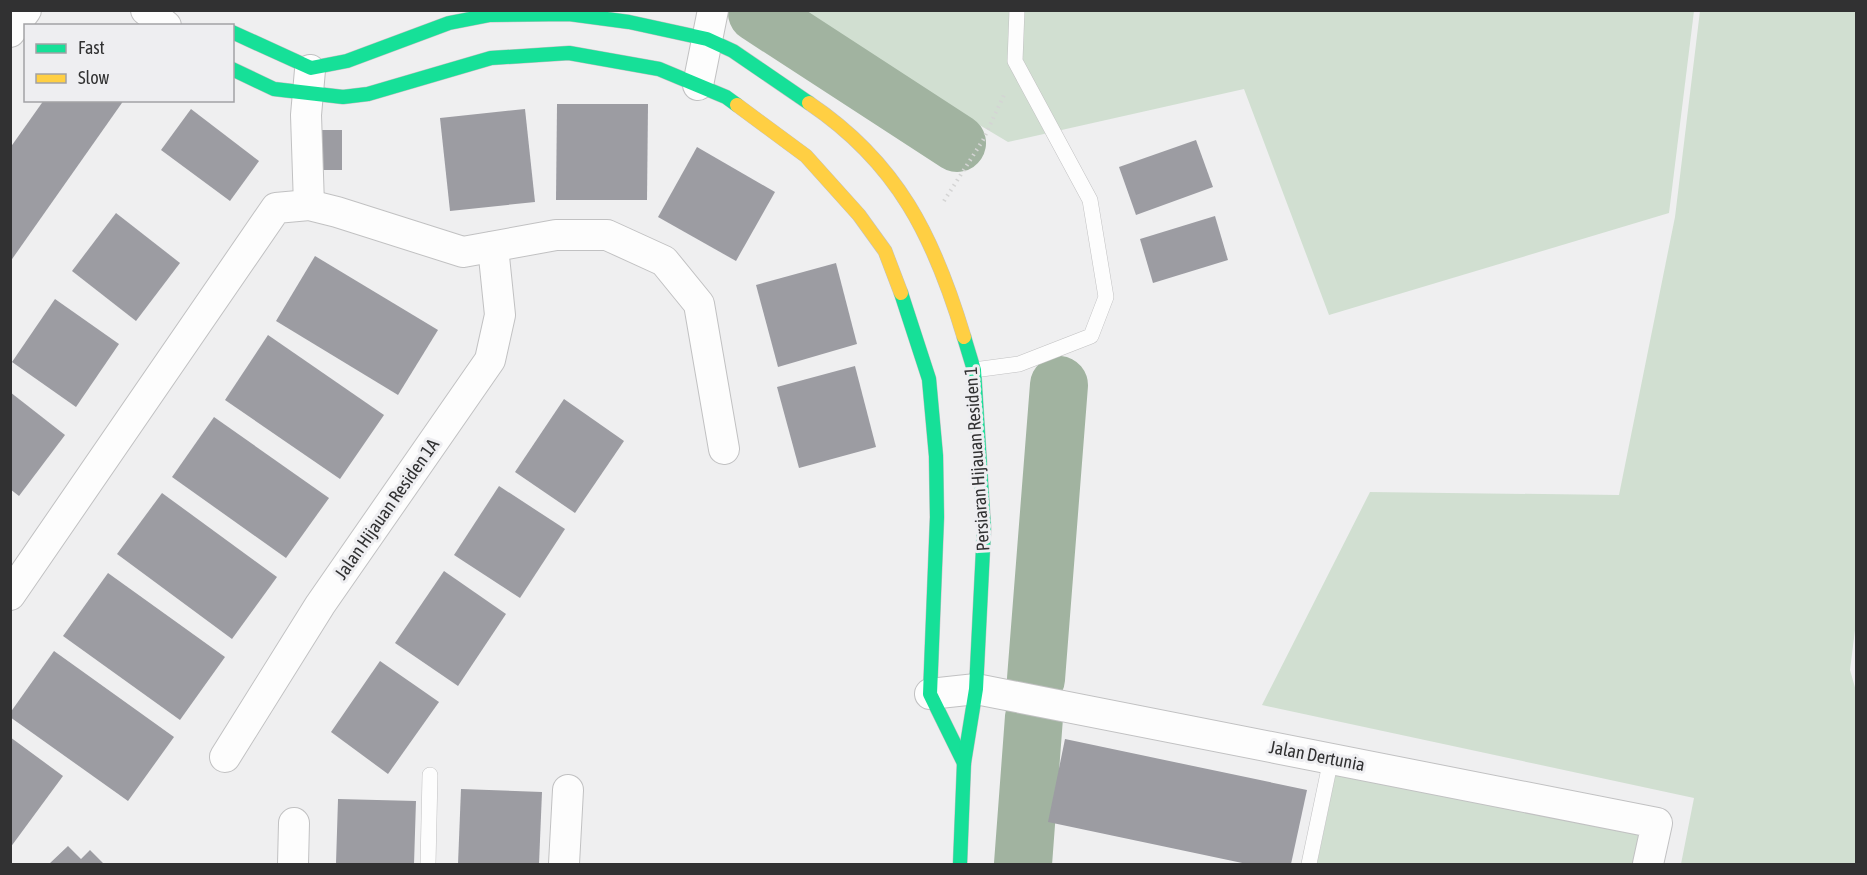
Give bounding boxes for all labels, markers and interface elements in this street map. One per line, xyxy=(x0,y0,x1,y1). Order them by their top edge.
legend xyxy=(24,24,234,102)
text: Fast xyxy=(78,37,105,58)
text: Slow xyxy=(78,67,109,88)
street label: Persiaran Hijauan Residen 1 xyxy=(960,366,993,552)
street label: Jalan Hijauan Residen 1A xyxy=(330,434,443,583)
street label: Jalan Dertunia xyxy=(1267,736,1367,775)

